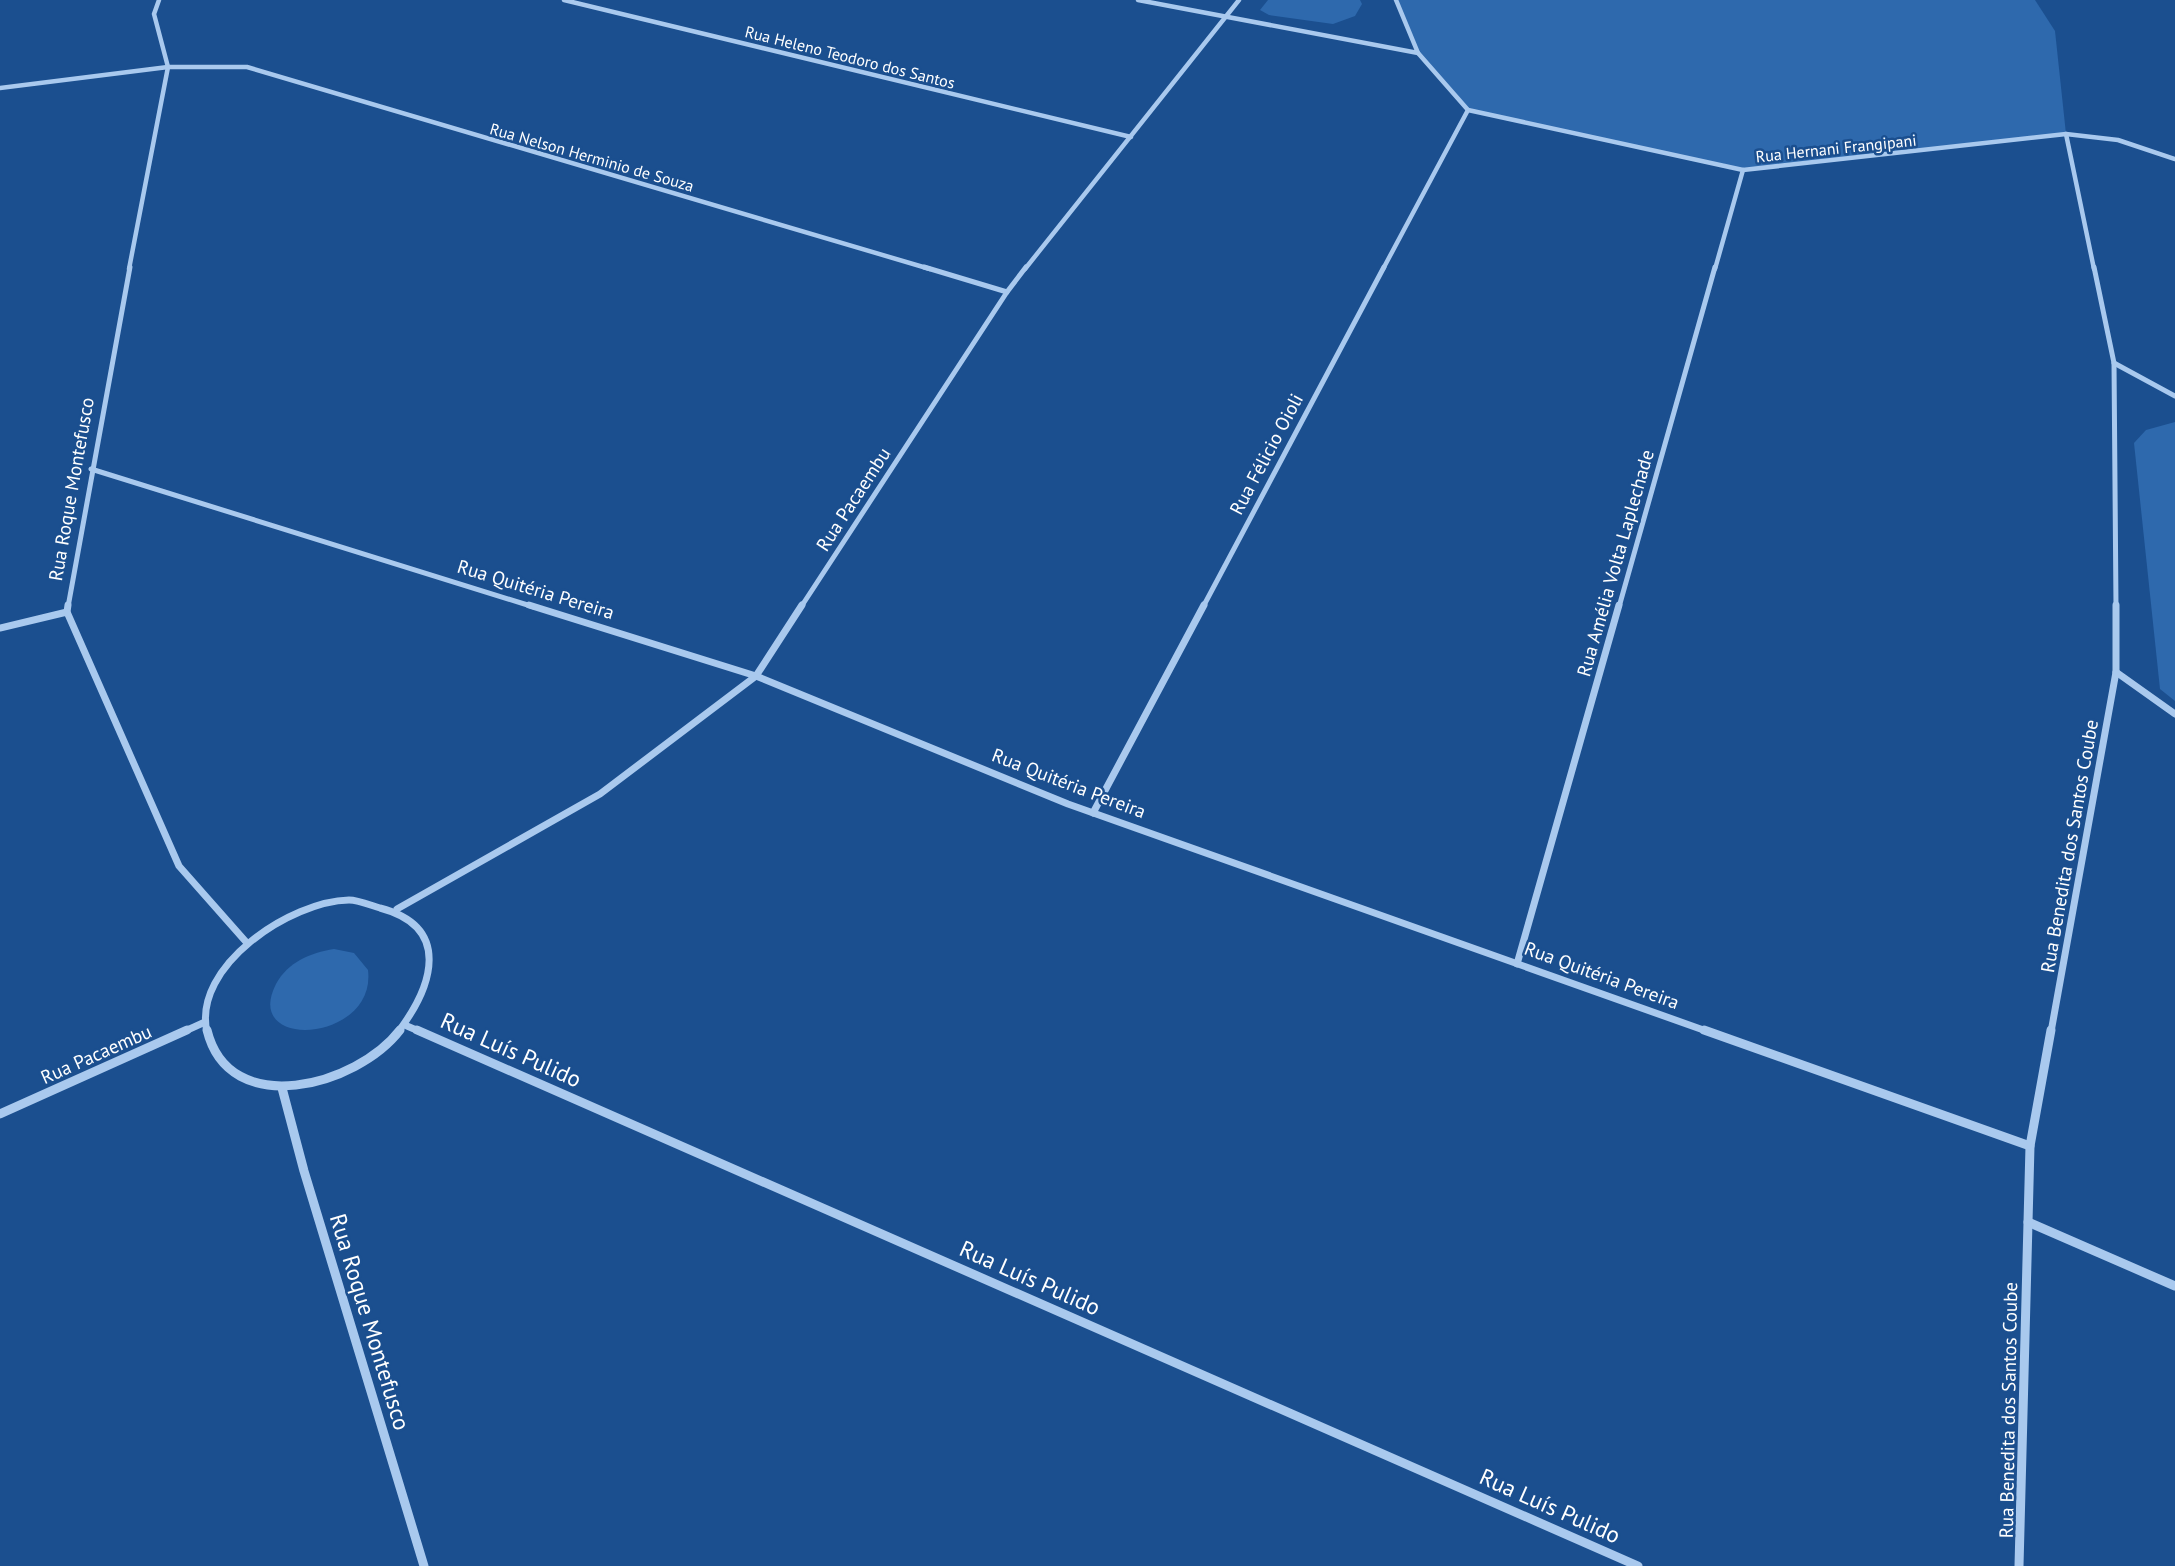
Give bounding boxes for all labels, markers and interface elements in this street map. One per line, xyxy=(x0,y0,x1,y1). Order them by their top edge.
street label: Rua Heleno Teodoro dos Santos xyxy=(743,21,957,93)
street label: Rua Nelson Herminio de Souza xyxy=(488,118,696,196)
street label: Rua Hernani Frangipani xyxy=(1755,130,1917,166)
street label: Rua Félicio Oioli xyxy=(1224,389,1308,519)
street label: Rua Roque Montefusco xyxy=(43,395,99,583)
street label: Rua Pacaembu xyxy=(811,443,895,555)
street label: Rua Amélia Volta Laplechade xyxy=(1571,447,1659,679)
street label: Rua Quitéria Pereira xyxy=(455,554,617,624)
street label: Rua Benedita dos Santos Coube xyxy=(2035,718,2103,974)
street label: Rua Quitéria Pereira xyxy=(989,743,1149,823)
street label: Rua Quitéria Pereira xyxy=(1521,936,1683,1014)
street label: Rua Luís Pulido xyxy=(436,1006,586,1094)
street label: Rua Pacaembu xyxy=(37,1019,155,1089)
street label: Rua Roque Montefusco xyxy=(324,1210,417,1434)
street label: Rua Luís Pulido xyxy=(955,1234,1105,1322)
street label: Rua Benedita dos Santos Coube xyxy=(1994,1282,2022,1538)
street label: Rua Luís Pulido xyxy=(1475,1462,1625,1550)

